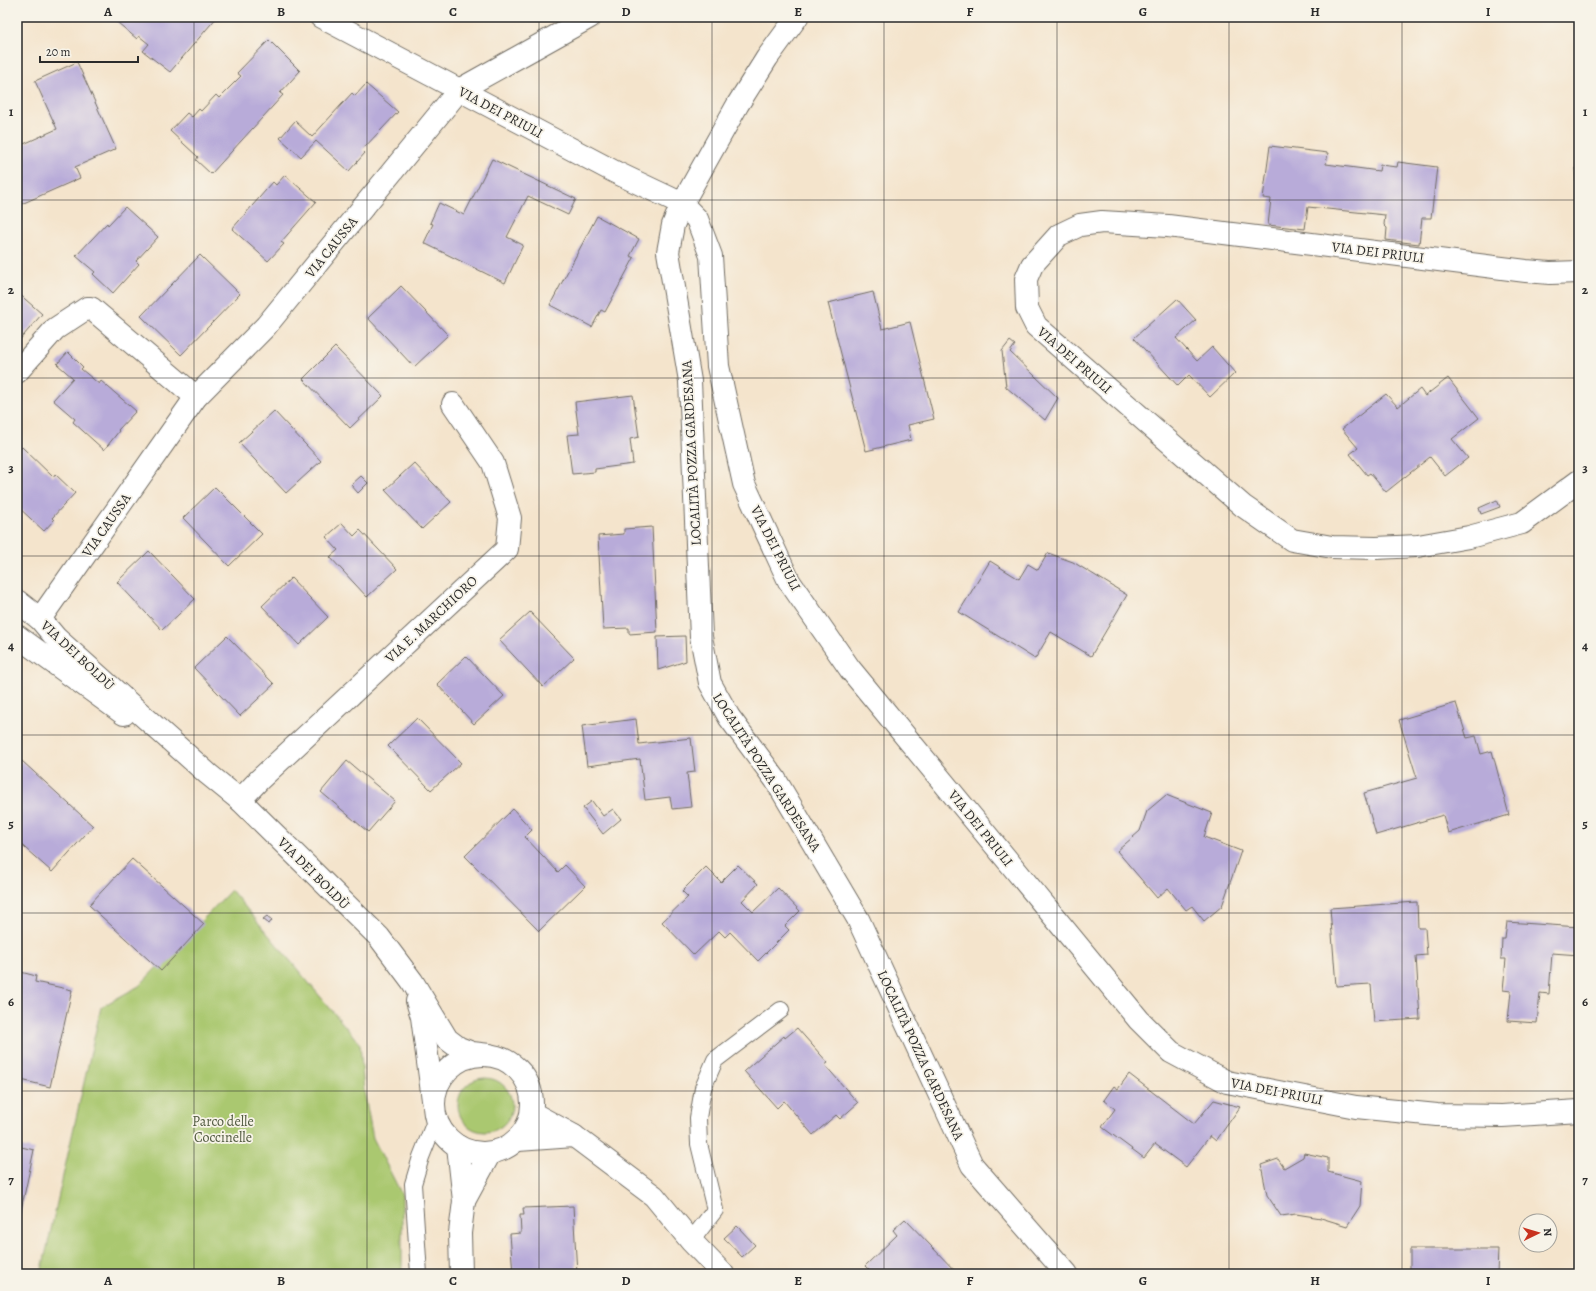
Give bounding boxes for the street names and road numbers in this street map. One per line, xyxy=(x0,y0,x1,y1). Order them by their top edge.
street label: VIA DEI PRIULI xyxy=(454,82,546,143)
street label: VIA CAUSSA xyxy=(300,212,362,283)
street label: VIA DEI PRIULI xyxy=(1330,237,1425,268)
street label: VIA DEI PRIULI xyxy=(1033,322,1116,398)
street label: LOCALITÀ POZZA GARDESANA xyxy=(677,359,706,546)
street label: VIA CAUSSA xyxy=(77,489,136,562)
street label: VIA DEI PRIULI xyxy=(746,502,805,594)
street label: VIA E. MARCHIORO xyxy=(380,571,482,668)
street label: VIA DEI BOLDÙ xyxy=(36,615,119,695)
street label: LOCALITÀ POZZA GARDESANA xyxy=(708,689,826,856)
street label: VIA DEI PRIULI xyxy=(943,785,1017,870)
street label: VIA DEI BOLDÙ xyxy=(273,832,354,914)
street label: LOCALITÀ POZZA GARDESANA xyxy=(873,967,969,1144)
street label: VIA DEI PRIULI xyxy=(1228,1073,1324,1110)

